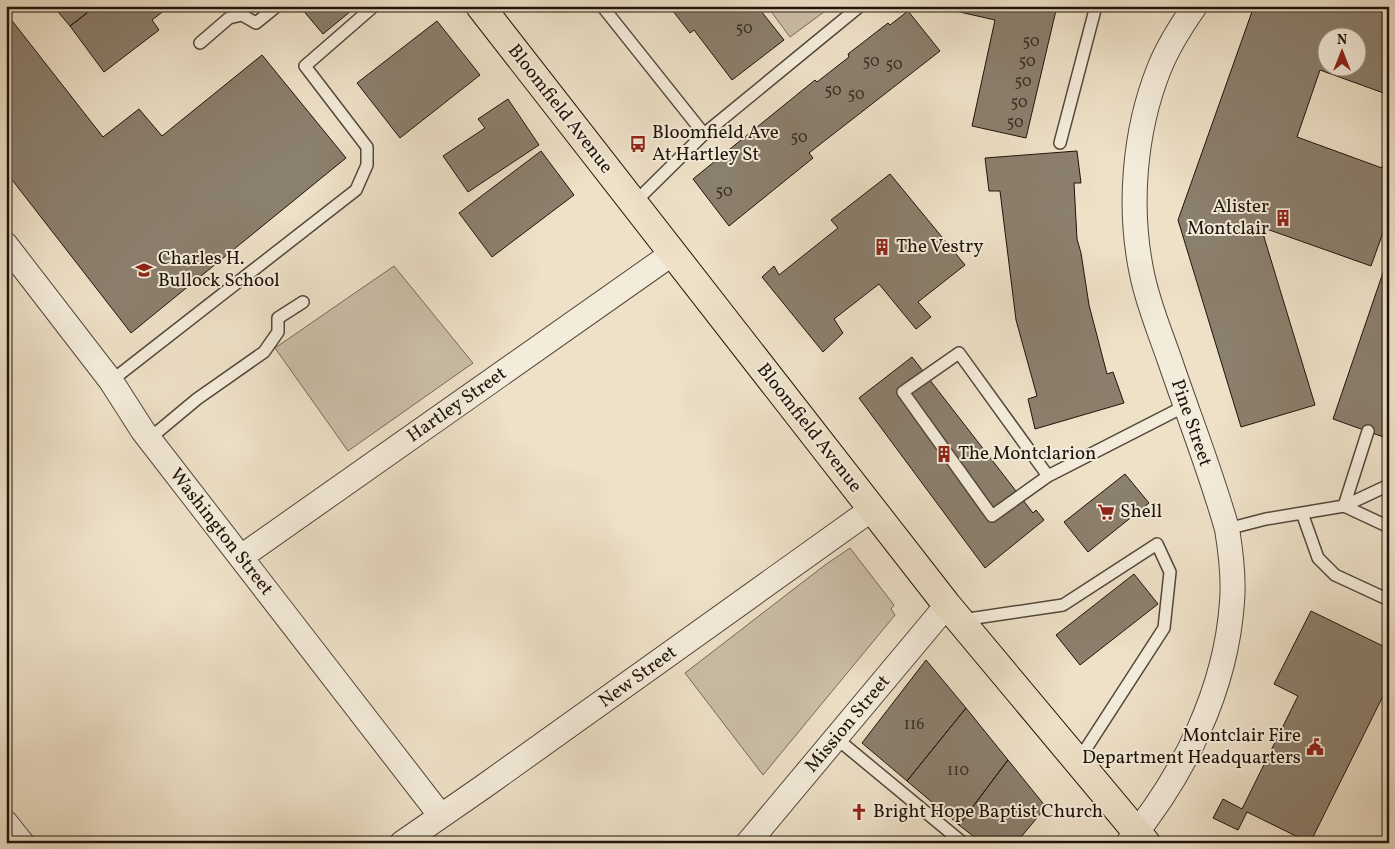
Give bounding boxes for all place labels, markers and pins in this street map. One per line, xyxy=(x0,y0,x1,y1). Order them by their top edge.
place label: Bloomfield Ave At Hartley St xyxy=(652,120,779,168)
bus stop icon: Bloomfield Ave At Hartley St xyxy=(628,134,648,154)
place label: Alister Montclair xyxy=(1187,194,1269,242)
building icon: Alister Montclair xyxy=(1273,208,1293,228)
place label: The Vestry xyxy=(896,234,984,260)
building icon: The Vestry xyxy=(872,237,892,257)
place label: Charles H. Bullock School xyxy=(158,246,280,294)
school or university icon: Charles H. Bullock School xyxy=(134,260,154,280)
place label: The Montclarion xyxy=(958,441,1096,467)
building icon: The Montclarion xyxy=(934,444,954,464)
place label: Shell xyxy=(1120,499,1162,525)
supermarket icon: Shell xyxy=(1096,502,1116,522)
place label: Montclair Fire Department Headquarters xyxy=(1082,723,1301,771)
public building icon: Montclair Fire Department Headquarters xyxy=(1305,737,1325,757)
place label: Bright Hope Baptist Church xyxy=(873,799,1103,825)
church icon: Bright Hope Baptist Church xyxy=(849,802,869,822)

